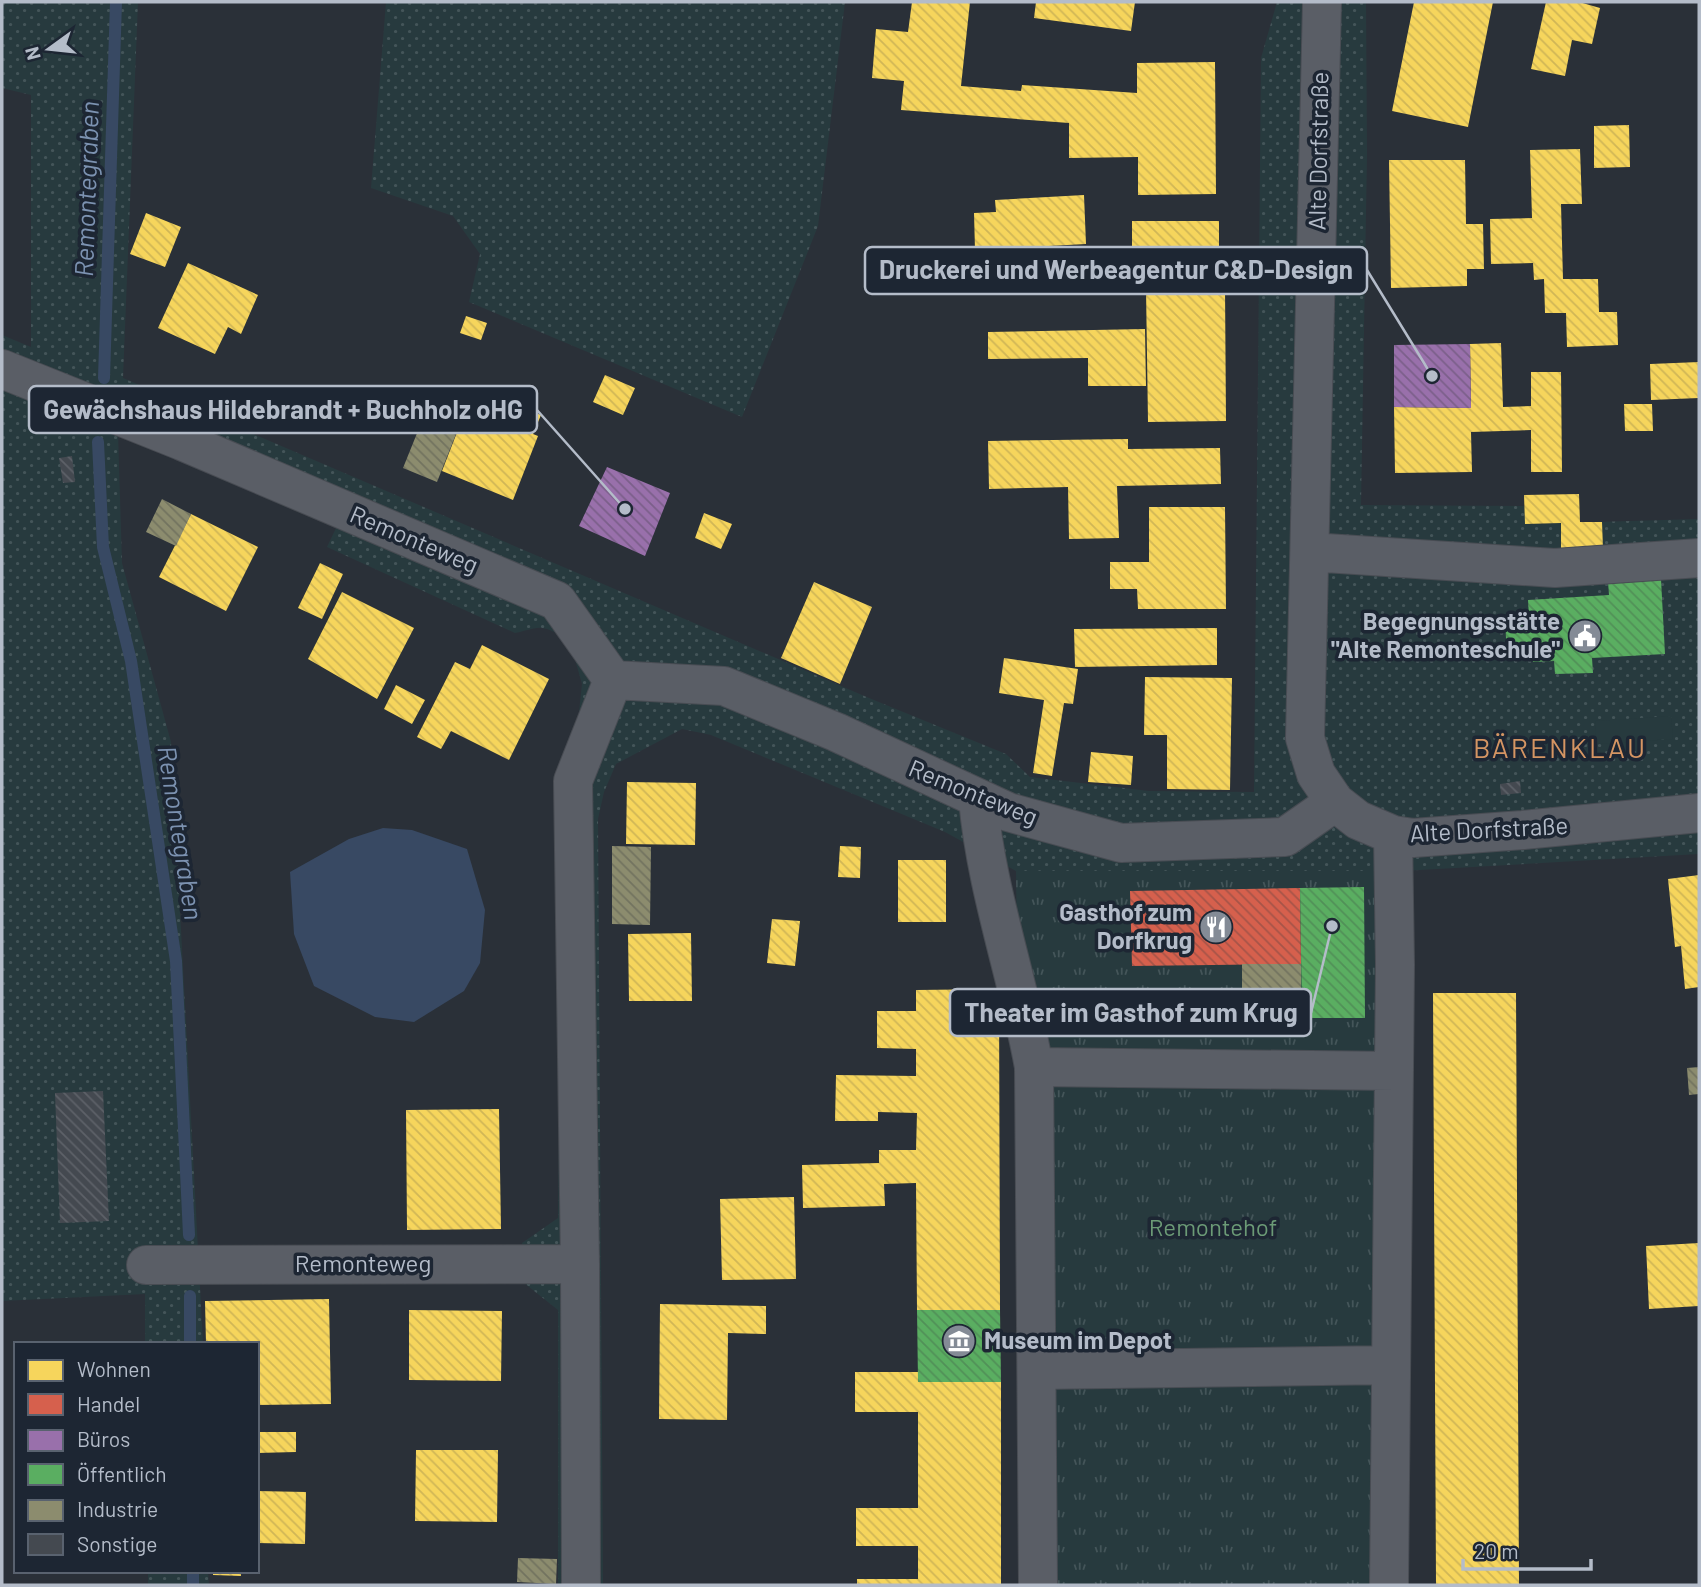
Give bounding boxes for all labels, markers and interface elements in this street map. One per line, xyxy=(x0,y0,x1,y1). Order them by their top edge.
north arrow xyxy=(14,14,84,84)
text: N xyxy=(19,44,45,63)
street label: Alte Dorfstraße xyxy=(1302,71,1333,230)
water label: Remontegraben xyxy=(67,101,104,277)
callout: Druckerei und Werbeagentur C&D-Design xyxy=(865,247,1367,294)
text: Druckerei und Werbeagentur C&D-Design xyxy=(879,253,1353,284)
callout: Gewächshaus Hildebrandt + Buchholz oHG xyxy=(29,386,537,433)
text: Gewächshaus Hildebrandt + Buchholz oHG xyxy=(43,393,523,424)
street label: Remonteweg xyxy=(346,499,483,579)
place label: Begegnungsstätte "Alte Remonteschule" xyxy=(1331,606,1560,663)
public building icon: Begegnungsstätte "Alte Remonteschule" xyxy=(1566,617,1604,655)
district label: BÄRENKLAU xyxy=(1473,730,1647,764)
water label: Remontegraben xyxy=(152,744,211,922)
street label: Remonteweg xyxy=(905,753,1042,831)
street label: Alte Dorfstraße xyxy=(1409,810,1569,847)
place label: Gasthof zum Dorfkrug xyxy=(1059,897,1192,954)
restaurant icon: Gasthof zum Dorfkrug xyxy=(1197,908,1235,946)
callout: Theater im Gasthof zum Krug xyxy=(950,989,1311,1036)
text: Theater im Gasthof zum Krug xyxy=(964,996,1298,1027)
park label: Remontehof xyxy=(1149,1212,1277,1241)
street label: Remonteweg xyxy=(295,1248,431,1277)
museum icon: Museum im Depot xyxy=(940,1322,978,1360)
place label: Museum im Depot xyxy=(984,1325,1172,1354)
legend xyxy=(14,1342,259,1573)
text: Wohnen xyxy=(77,1356,151,1381)
text: Handel xyxy=(77,1391,140,1416)
text: Büros xyxy=(77,1426,130,1451)
text: Öffentlich xyxy=(77,1461,167,1486)
text: Industrie xyxy=(77,1496,158,1521)
scale bar xyxy=(1463,1528,1591,1572)
text: Sonstige xyxy=(77,1531,158,1556)
text: 20 m xyxy=(1474,1538,1519,1563)

